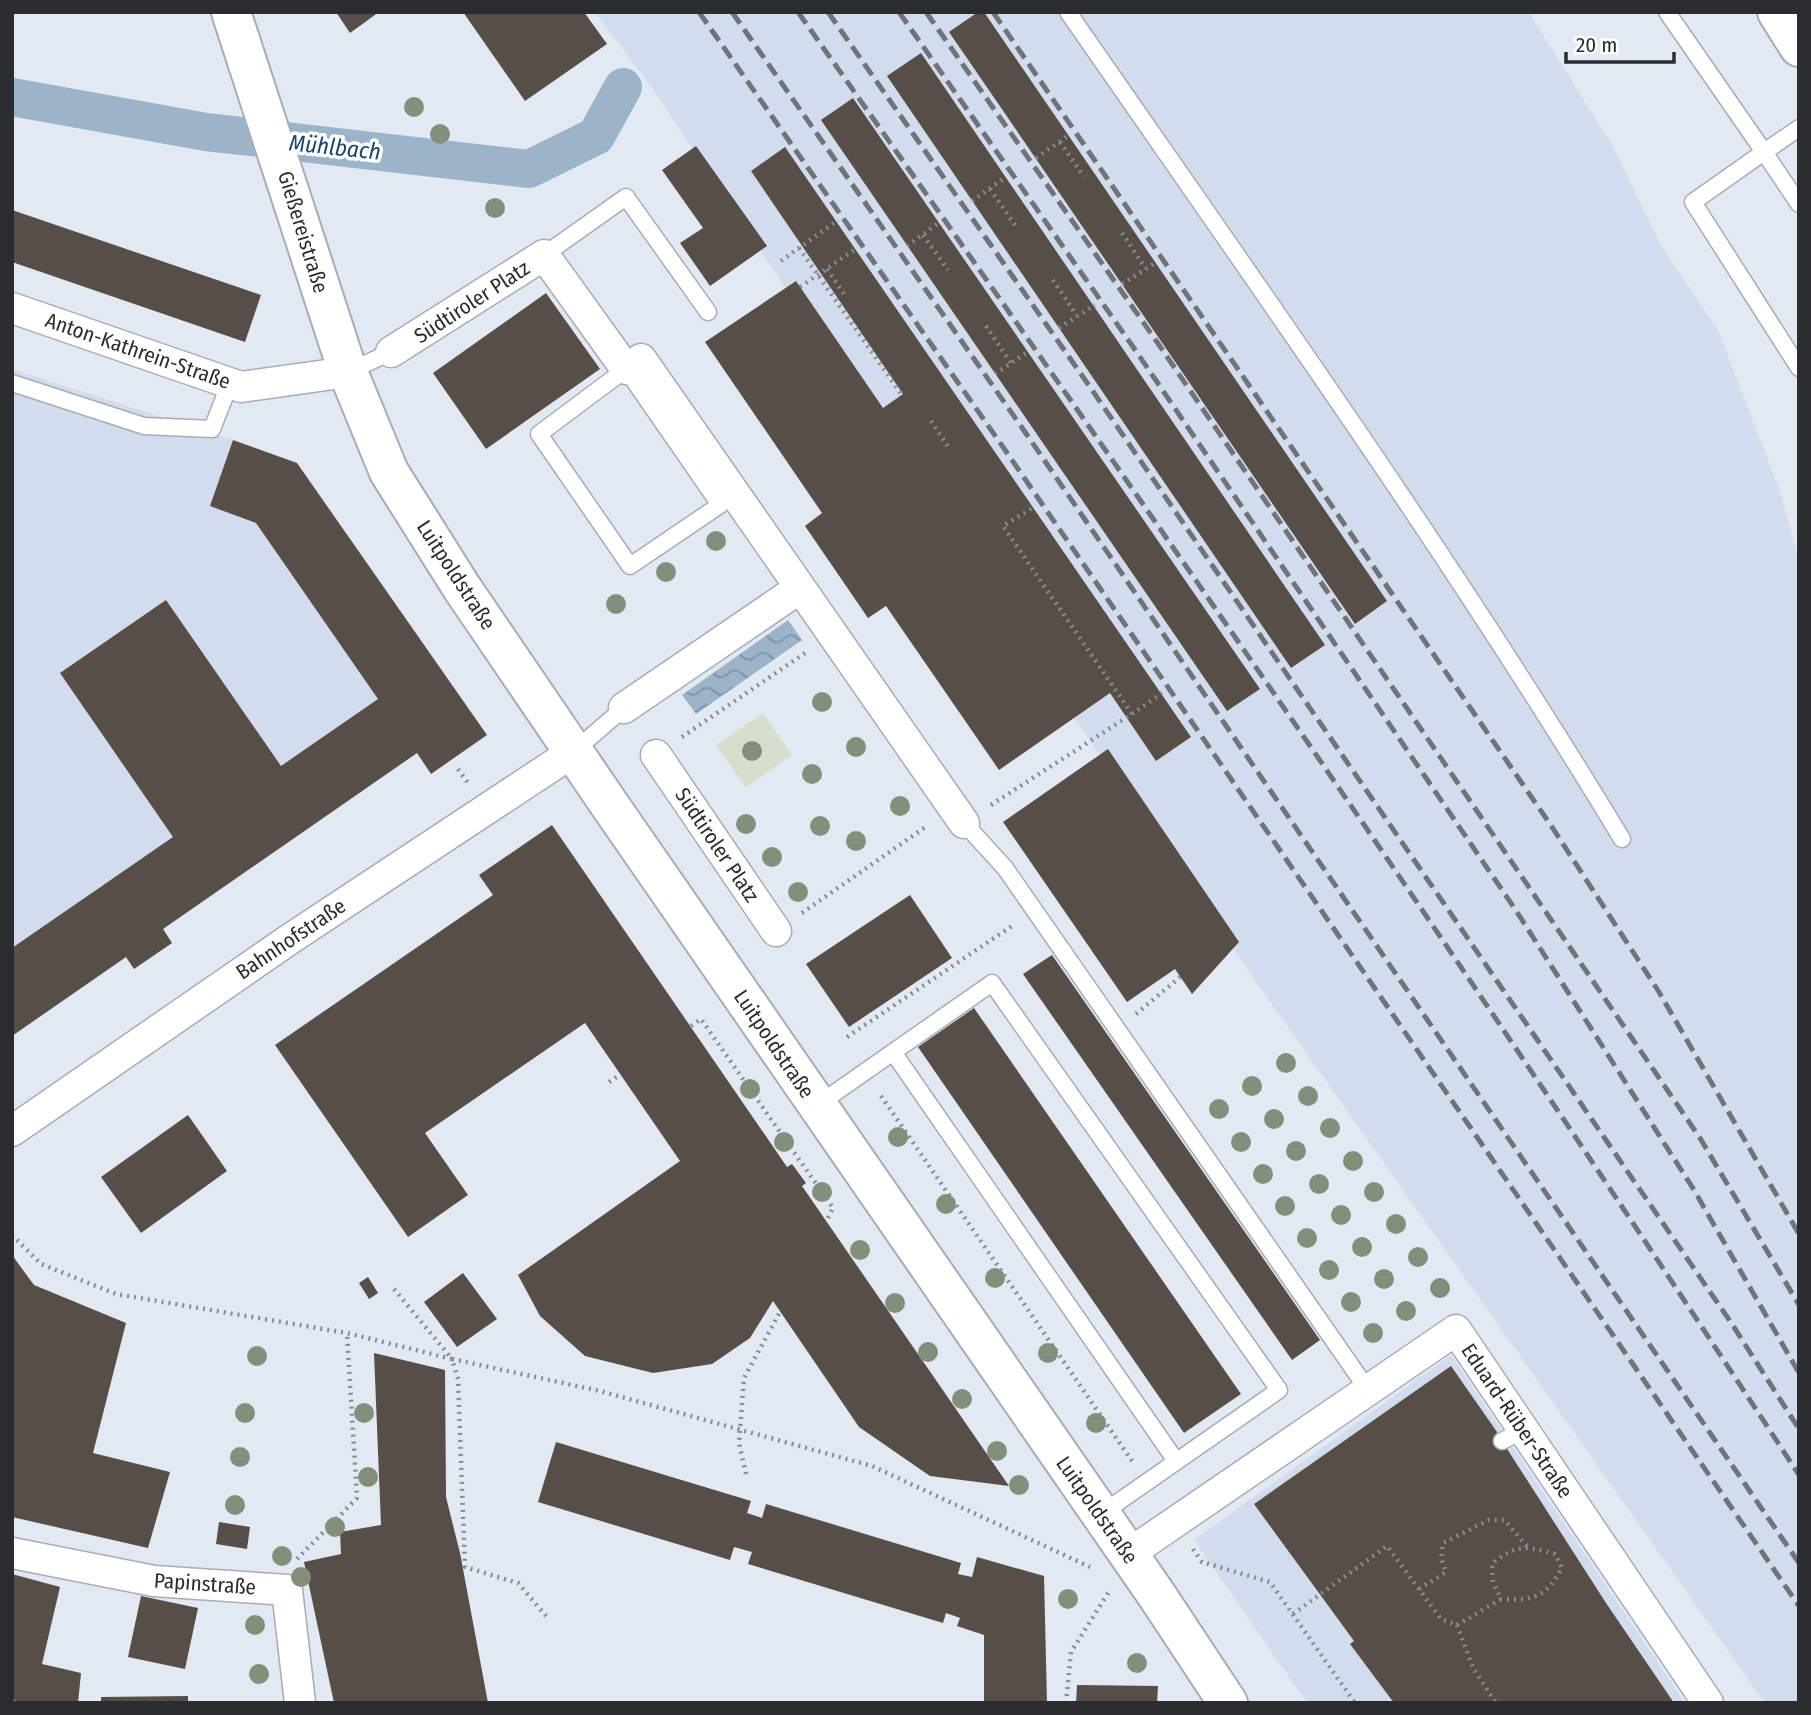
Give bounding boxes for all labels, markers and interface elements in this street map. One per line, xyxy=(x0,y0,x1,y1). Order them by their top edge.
scale bar xyxy=(1566,21,1674,65)
text: 20 m xyxy=(1576,32,1617,58)
water label: Mühlbach xyxy=(288,128,382,166)
street label: Gießereistraße xyxy=(272,168,334,296)
street label: Südtiroler Platz xyxy=(409,255,535,349)
street label: Anton-Kathrein-Straße xyxy=(42,307,234,395)
street label: Luitpoldstraße xyxy=(411,515,501,635)
street label: Südtiroler Platz xyxy=(669,783,765,907)
street label: Bahnhofstraße xyxy=(231,893,351,985)
street label: Luitpoldstraße xyxy=(728,985,820,1103)
street label: Eduard-Rüber-Straße xyxy=(1456,1339,1578,1503)
street label: Luitpoldstraße xyxy=(1050,1451,1144,1569)
street label: Papinstraße xyxy=(153,1567,257,1601)

